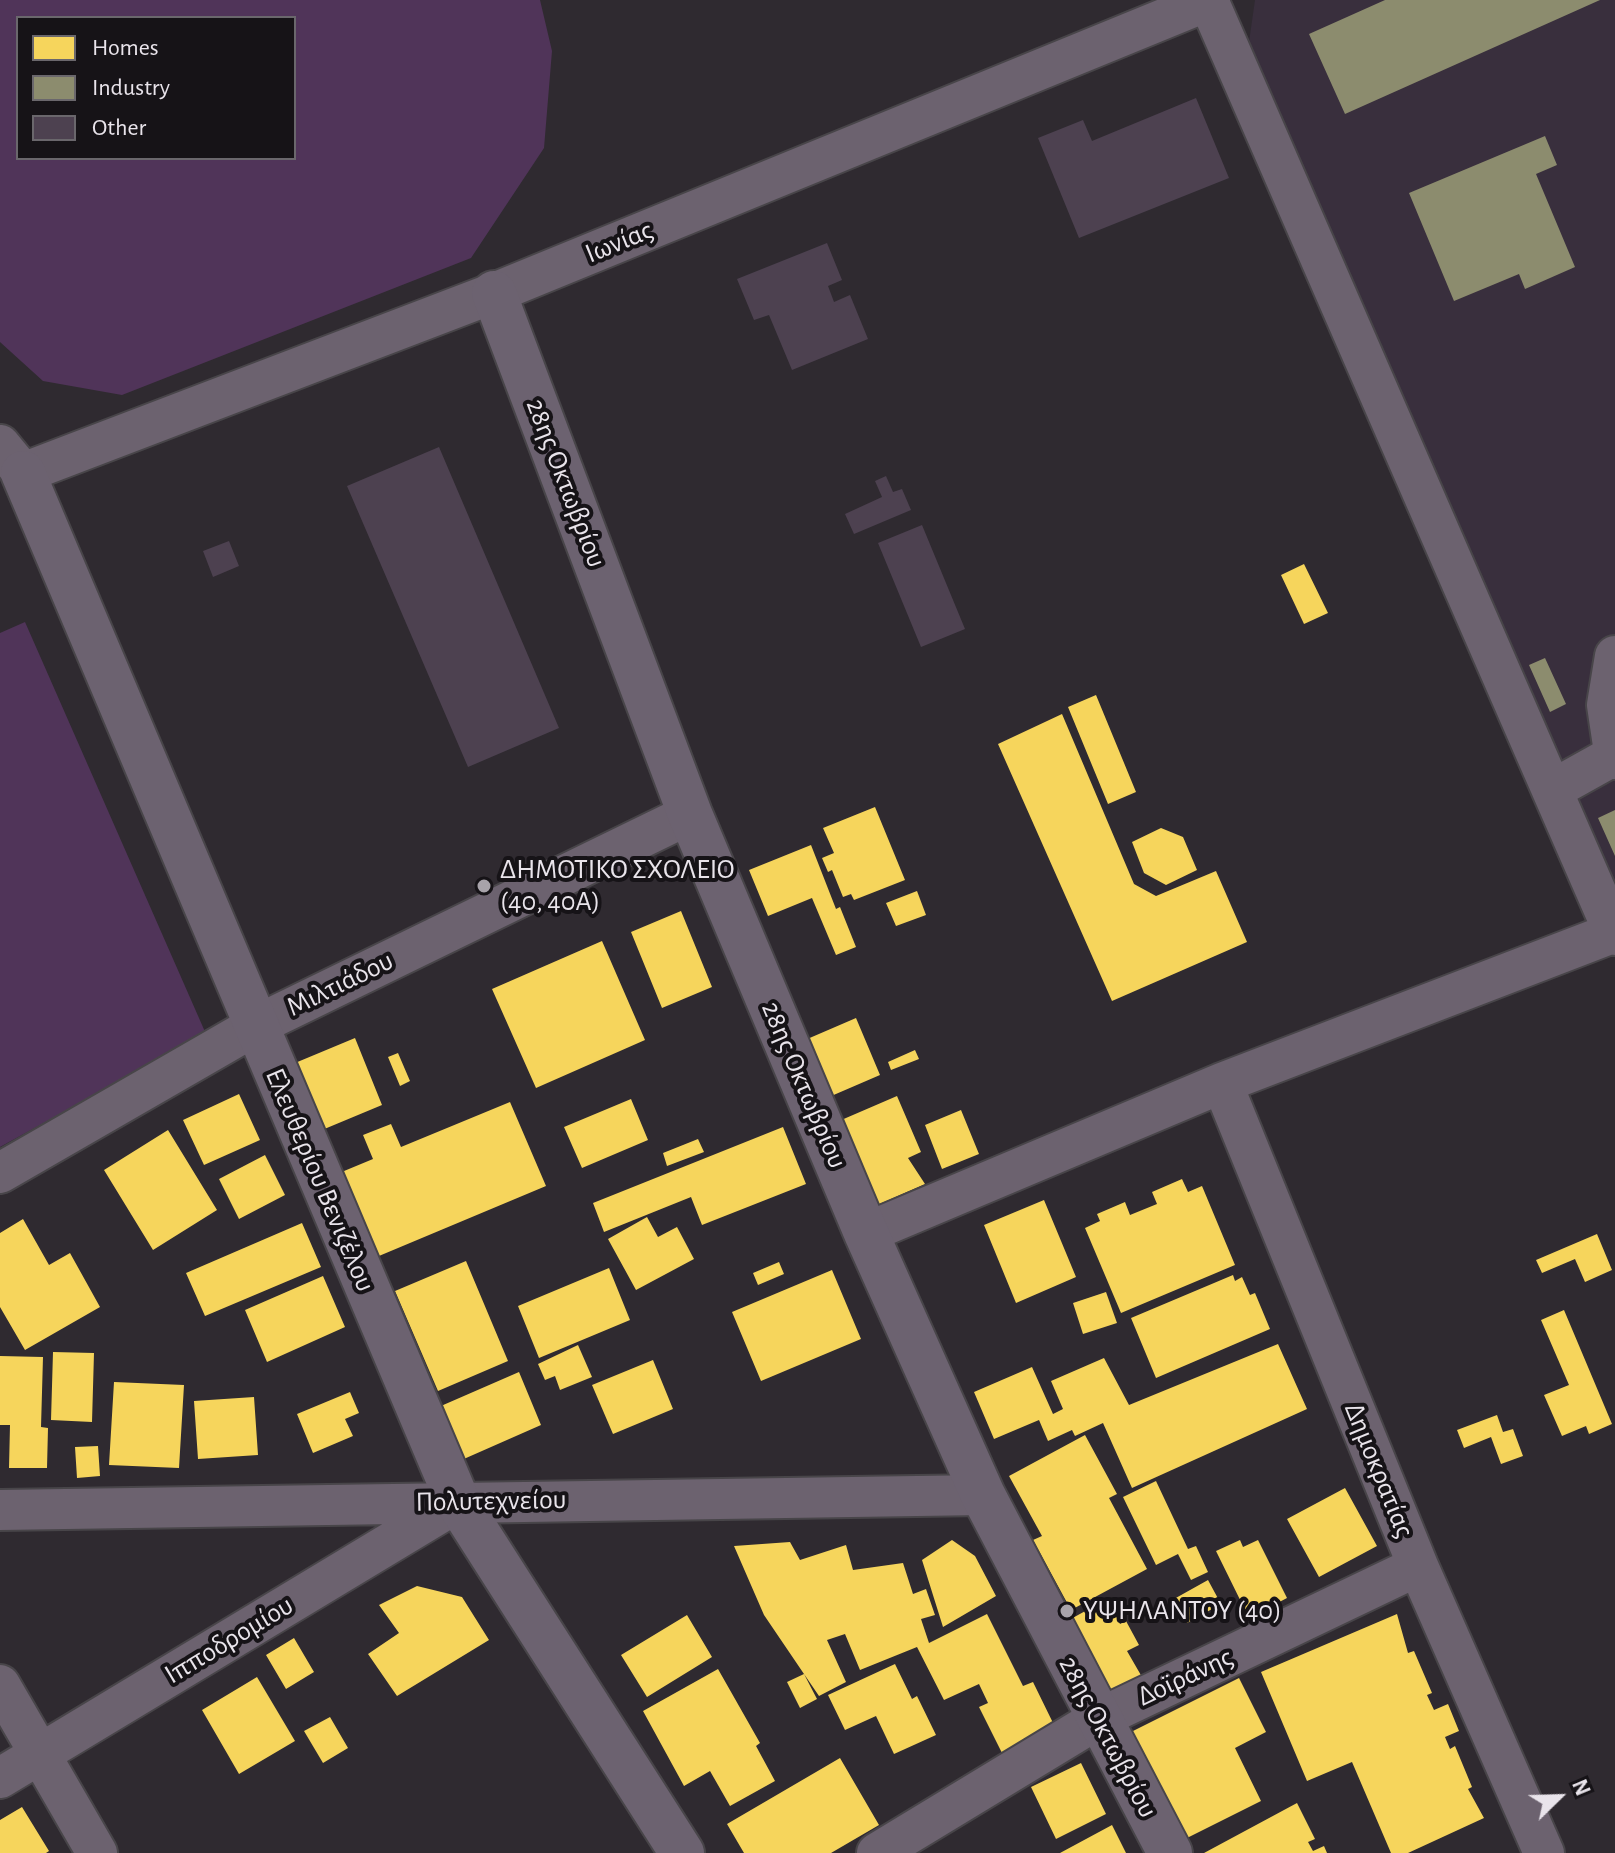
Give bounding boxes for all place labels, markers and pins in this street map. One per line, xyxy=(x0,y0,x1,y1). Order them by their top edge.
place label: ΔΗΜΟΤΙΚΟ ΣΧΟΛΕΙΟ (40, 40Α) xyxy=(500,853,735,919)
marker: ΔΗΜΟΤΙΚΟ ΣΧΟΛΕΙΟ (40, 40Α) xyxy=(475,877,493,895)
place label: ΥΨΗΛΑΝΤΟΥ (40) xyxy=(1083,1594,1282,1628)
marker: ΥΨΗΛΑΝΤΟΥ (40) xyxy=(1058,1602,1076,1620)

